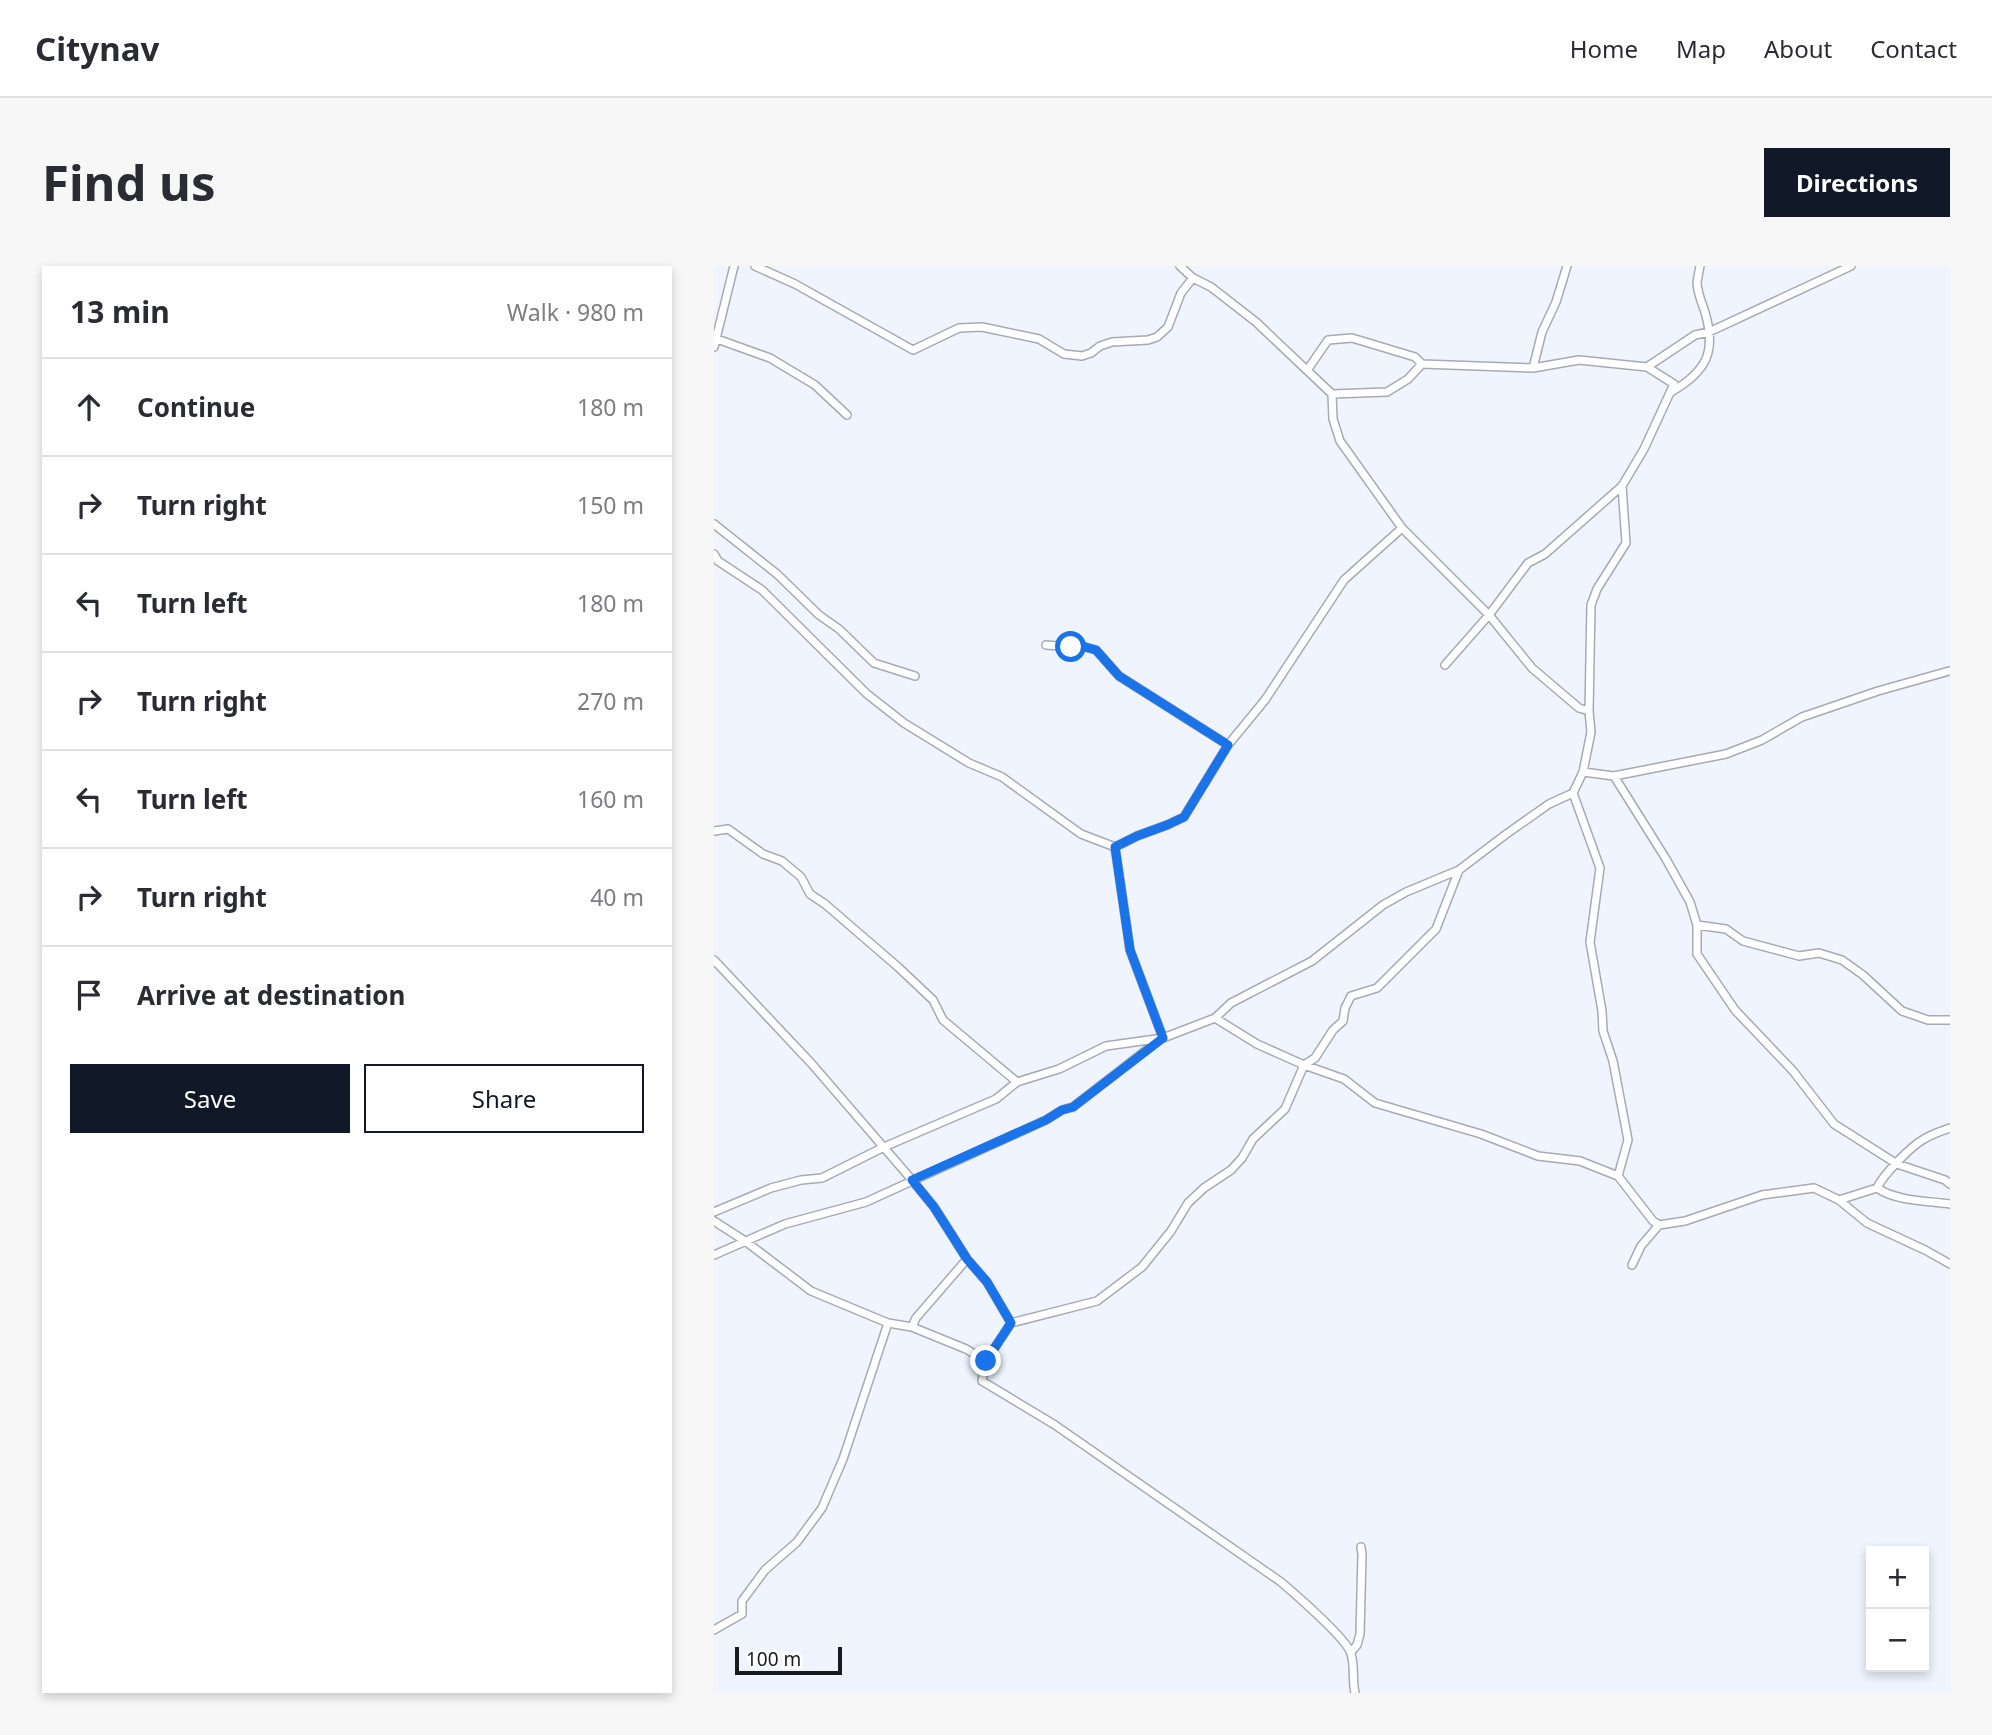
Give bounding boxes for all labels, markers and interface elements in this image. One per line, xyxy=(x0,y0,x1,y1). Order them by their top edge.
text: Citynav xyxy=(35,26,159,71)
text: Home xyxy=(1570,32,1638,65)
text: Map xyxy=(1676,32,1726,65)
text: About xyxy=(1764,32,1832,65)
text: Contact xyxy=(1870,32,1957,65)
button: Directions xyxy=(1764,148,1950,217)
text: Find us xyxy=(42,149,216,215)
text: 13 min xyxy=(70,291,170,332)
text: Walk · 980 m xyxy=(507,296,644,328)
icon: ahead xyxy=(70,388,108,426)
text: Continue xyxy=(137,389,255,425)
text: 180 m xyxy=(577,391,644,423)
icon: right xyxy=(70,486,108,524)
text: Turn right xyxy=(137,487,267,523)
text: 150 m xyxy=(577,489,644,521)
icon: left xyxy=(70,584,108,622)
text: Turn left xyxy=(137,585,248,621)
text: 180 m xyxy=(577,587,644,619)
route start xyxy=(1055,631,1086,662)
icon: right xyxy=(70,682,108,720)
text: Turn right xyxy=(137,683,267,719)
text: 270 m xyxy=(577,685,644,717)
icon: left xyxy=(70,780,108,818)
text: Turn left xyxy=(137,781,248,817)
text: 160 m xyxy=(577,783,644,815)
icon: right xyxy=(70,878,108,916)
text: Turn right xyxy=(137,879,267,915)
text: 40 m xyxy=(590,881,644,913)
icon: arrive xyxy=(70,976,108,1014)
text: Arrive at destination xyxy=(137,977,406,1013)
button: Save xyxy=(70,1064,350,1133)
button: Share xyxy=(364,1064,644,1133)
route end xyxy=(970,1345,1001,1376)
map controls xyxy=(1866,1546,1929,1672)
button: + xyxy=(1866,1546,1929,1609)
button: − xyxy=(1866,1609,1929,1672)
scale bar xyxy=(735,1644,842,1676)
text: 100 m xyxy=(746,1646,801,1672)

